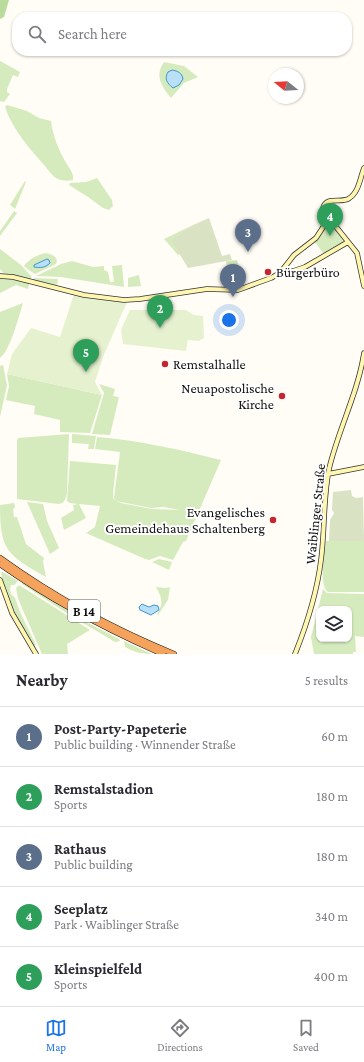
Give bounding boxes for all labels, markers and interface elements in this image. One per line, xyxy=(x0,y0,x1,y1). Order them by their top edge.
search box xyxy=(12,12,352,56)
icon: search xyxy=(26,23,48,45)
text: Search here xyxy=(58,26,127,42)
north arrow xyxy=(268,68,304,104)
pin: 4 xyxy=(317,203,343,236)
pin: 3 xyxy=(235,219,261,252)
pin: 1 xyxy=(220,264,246,297)
place label: Bürgerbüro xyxy=(276,264,340,280)
marker: Bürgerbüro xyxy=(263,267,273,277)
pin: 2 xyxy=(147,295,173,328)
your location xyxy=(219,310,239,330)
pin: 5 xyxy=(73,339,99,372)
place label: Remstalhalle xyxy=(173,356,246,372)
marker: Remstalhalle xyxy=(160,359,170,369)
place label: Neuapostolische Kirche xyxy=(181,380,274,412)
marker: Neuapostolische Kirche xyxy=(277,391,287,401)
street label: Waiblinger Straße xyxy=(302,463,328,565)
place label: Evangelisches Gemeindehaus Schaltenberg xyxy=(105,504,265,536)
marker: Evangelisches Gemeindehaus Schaltenberg xyxy=(268,515,278,525)
road number: B 14 xyxy=(68,600,100,622)
map controls xyxy=(316,606,352,642)
button: layers xyxy=(316,606,352,642)
text: Nearby xyxy=(16,671,68,690)
text: 5 results xyxy=(305,673,348,688)
text: Post-Party-Papeterie xyxy=(54,721,187,737)
text: 1 xyxy=(27,729,31,744)
text: 60 m xyxy=(321,729,348,744)
text: Public building · Winnender Straße xyxy=(54,737,236,752)
text: Remstalstadion xyxy=(54,781,153,797)
text: 2 xyxy=(26,789,32,804)
text: 180 m xyxy=(316,789,348,804)
text: Sports xyxy=(54,797,87,812)
text: Rathaus xyxy=(54,841,106,857)
text: 3 xyxy=(26,849,32,864)
text: 180 m xyxy=(316,849,348,864)
text: Public building xyxy=(54,857,133,872)
text: Seeplatz xyxy=(54,901,108,917)
text: 4 xyxy=(25,909,33,924)
text: 340 m xyxy=(315,909,348,924)
text: Park · Waiblinger Straße xyxy=(54,917,179,932)
text: Kleinspielfeld xyxy=(54,961,142,977)
text: 5 xyxy=(26,969,32,984)
text: 400 m xyxy=(314,969,348,984)
text: Sports xyxy=(54,977,87,992)
tab: Map xyxy=(45,1017,67,1053)
tab: Directions xyxy=(157,1017,203,1053)
tab: Saved xyxy=(293,1017,319,1053)

